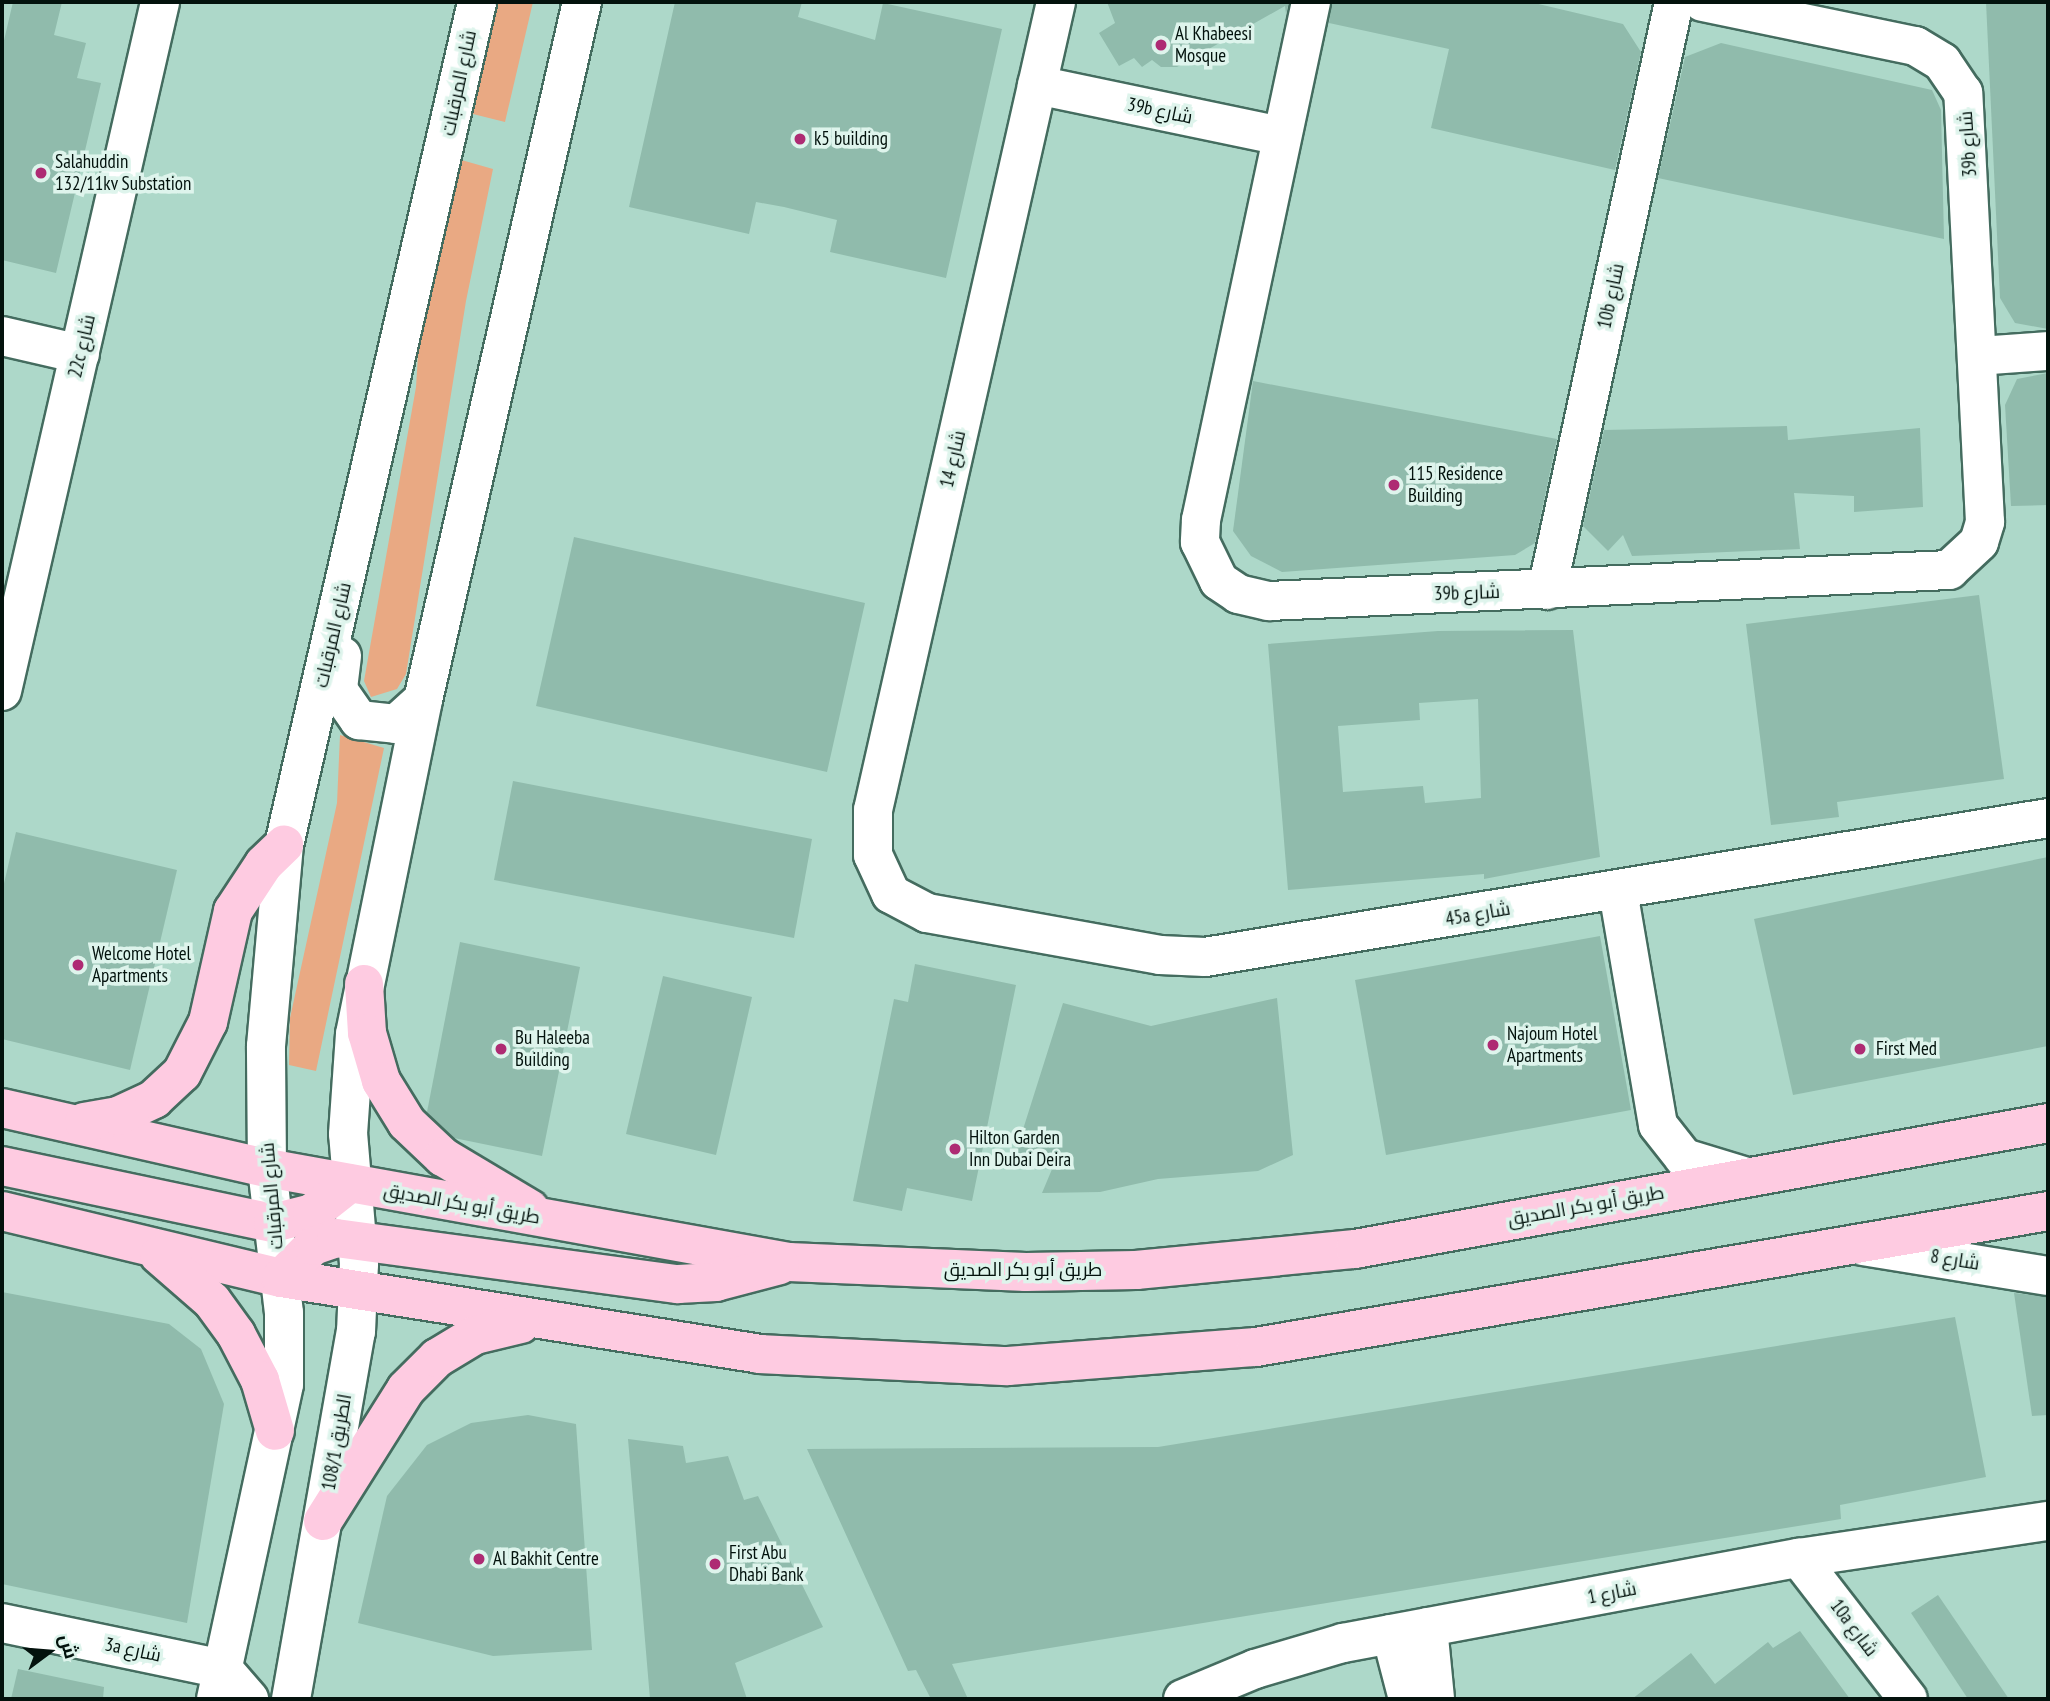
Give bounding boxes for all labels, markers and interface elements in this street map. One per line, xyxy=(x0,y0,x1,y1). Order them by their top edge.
place label: Al Khabeesi Mosque xyxy=(1175,23,1252,67)
street label: شارع المرقبات xyxy=(437,28,481,138)
marker: Al Khabeesi Mosque xyxy=(1153,37,1169,53)
street label: 39b شارع xyxy=(1125,93,1195,129)
street label: 39b شارع xyxy=(1954,110,1982,178)
place label: k5 building xyxy=(814,128,888,150)
marker: k5 building xyxy=(792,131,808,147)
place label: Salahuddin 132/11kv Substation xyxy=(55,151,192,195)
marker: Salahuddin 132/11kv Substation xyxy=(33,165,49,181)
street label: 10b شارع xyxy=(1593,261,1629,331)
street label: 22c شارع xyxy=(64,312,100,380)
street label: شارع 14 xyxy=(935,428,971,490)
place label: 115 Residence Building xyxy=(1408,463,1503,507)
marker: 115 Residence Building xyxy=(1386,477,1402,493)
street label: شارع المرقبات xyxy=(310,580,356,690)
street label: 39b شارع xyxy=(1434,580,1500,606)
street label: 45a شارع xyxy=(1444,897,1512,931)
place label: Welcome Hotel Apartments xyxy=(92,943,191,987)
marker: Welcome Hotel Apartments xyxy=(70,957,86,973)
place label: Najoum Hotel Apartments xyxy=(1507,1023,1597,1067)
place label: Bu Haleeba Building xyxy=(515,1027,590,1071)
marker: Najoum Hotel Apartments xyxy=(1485,1037,1501,1053)
place label: First Med xyxy=(1876,1038,1937,1060)
marker: First Med xyxy=(1850,1039,1870,1059)
marker: Bu Haleeba Building xyxy=(493,1041,509,1057)
place label: Hilton Garden Inn Dubai Deira xyxy=(969,1127,1071,1171)
street label: شارع المرقبات xyxy=(256,1141,288,1251)
marker: Hilton Garden Inn Dubai Deira xyxy=(947,1141,963,1157)
street label: طريق أبو بكر الصديق xyxy=(382,1179,542,1229)
street label: طريق أبو بكر الصديق xyxy=(1506,1181,1666,1231)
street label: شارع 8 xyxy=(1929,1245,1981,1275)
street label: طريق أبو بكر الصديق xyxy=(944,1259,1102,1281)
street label: 108/1 الطريق xyxy=(317,1392,357,1492)
place label: First Abu Dhabi Bank xyxy=(729,1542,804,1586)
place label: Al Bakhit Centre xyxy=(493,1548,599,1570)
marker: Al Bakhit Centre xyxy=(471,1551,487,1567)
marker: First Abu Dhabi Bank xyxy=(707,1556,723,1572)
street label: شارع 1 xyxy=(1586,1577,1638,1609)
street label: 10a شارع xyxy=(1825,1595,1883,1661)
north arrow xyxy=(14,1617,84,1687)
text: ش xyxy=(54,1631,84,1661)
street label: 3a شارع xyxy=(103,1633,163,1667)

